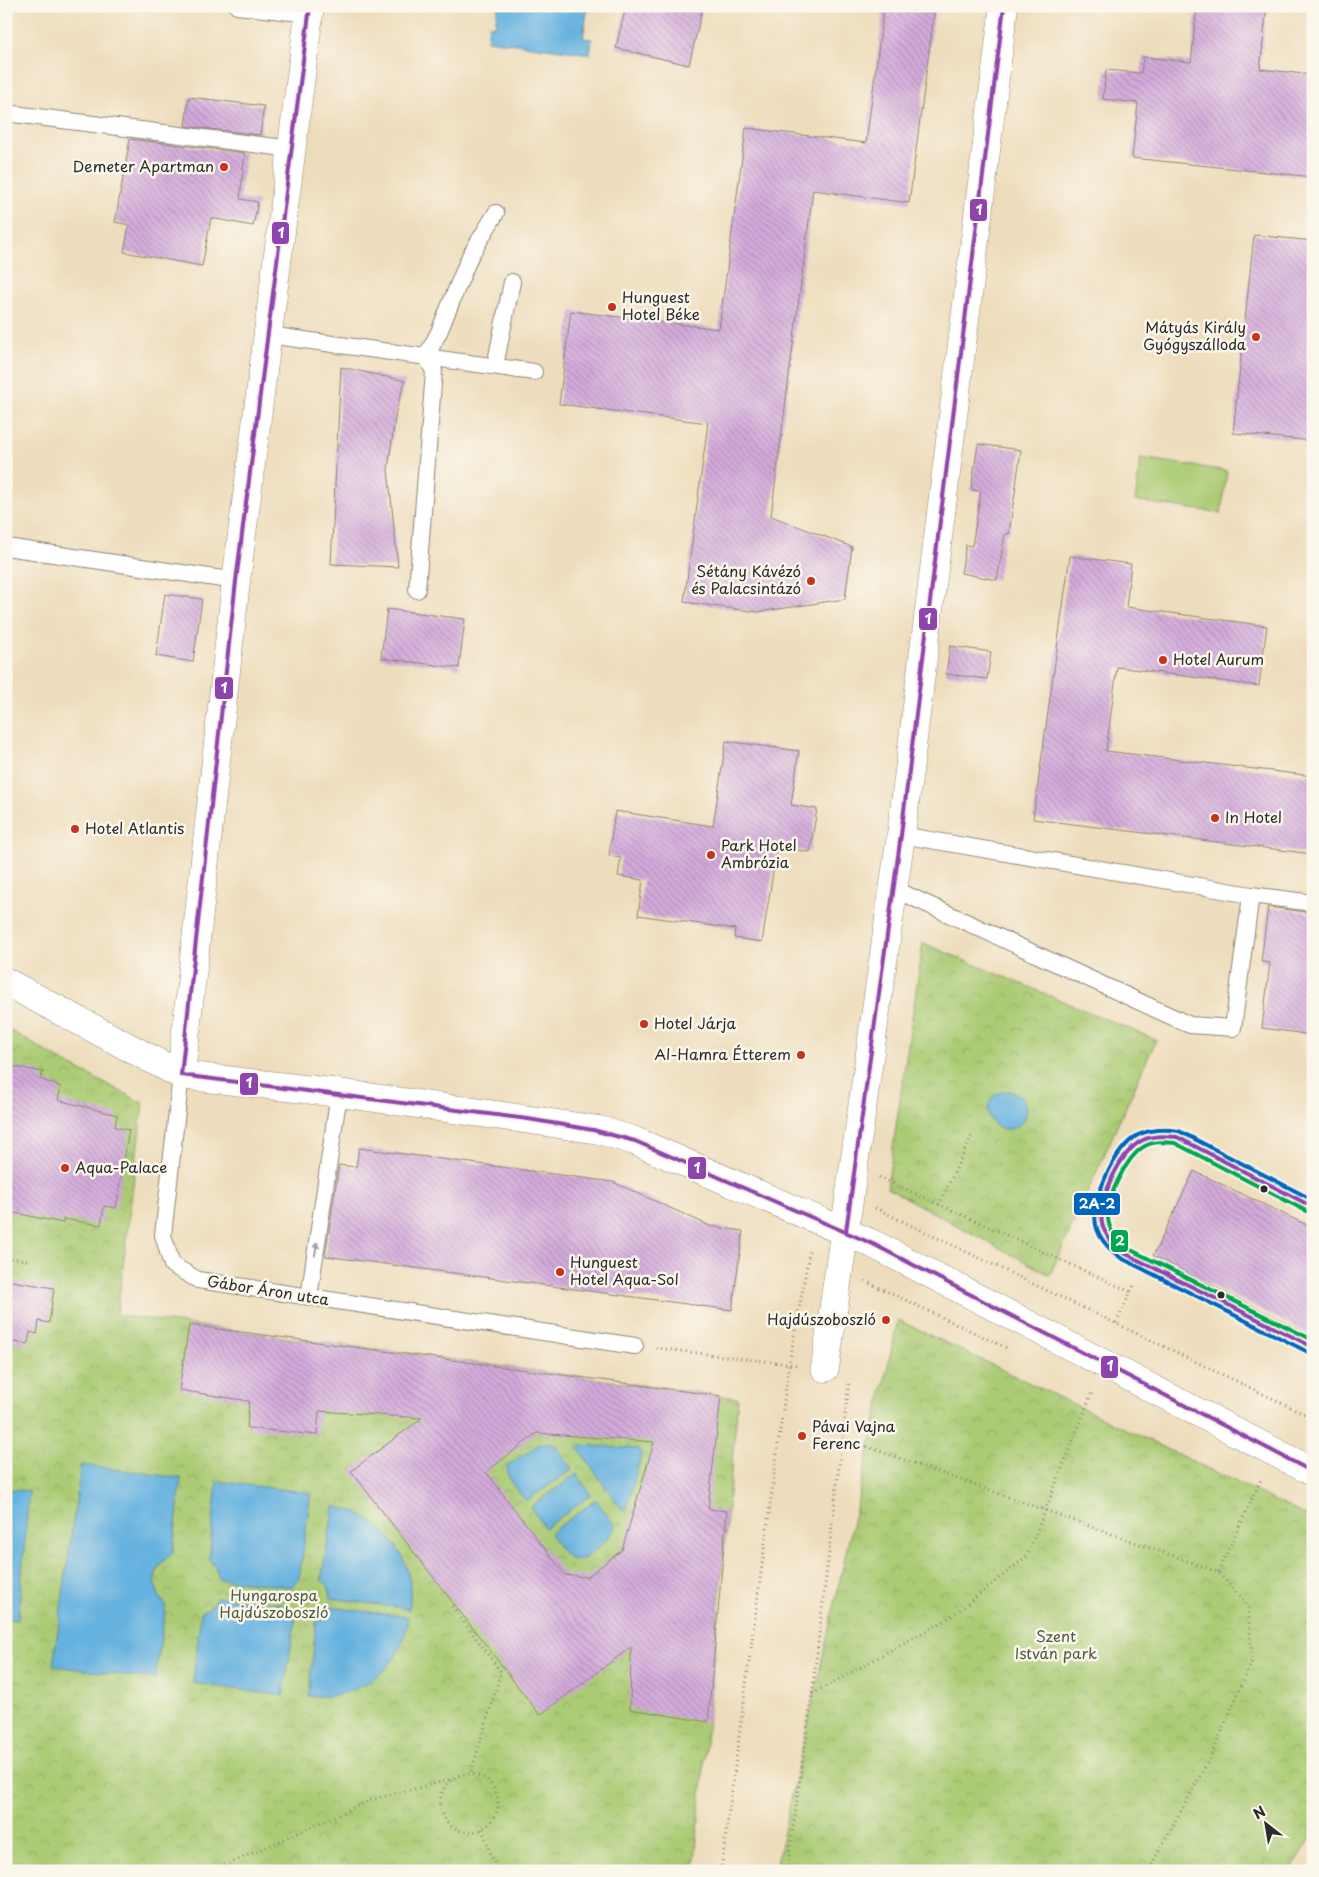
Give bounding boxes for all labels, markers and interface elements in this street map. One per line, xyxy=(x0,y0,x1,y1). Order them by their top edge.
place label: Demeter Apartman xyxy=(73,154,214,177)
marker: Demeter Apartman xyxy=(218,161,230,173)
line badge: 1 xyxy=(969,198,988,222)
text: 1 xyxy=(976,199,983,220)
line badge: 1 xyxy=(271,221,290,245)
text: 1 xyxy=(278,222,285,243)
place label: Hunguest Hotel Béke xyxy=(622,285,700,325)
marker: Hunguest Hotel Béke xyxy=(606,301,618,313)
place label: Mátyás Király Gyógyszálloda xyxy=(1143,315,1247,355)
marker: Mátyás Király Gyógyszálloda xyxy=(1250,331,1262,343)
place label: Sétány Kávézó és Palacsintázó xyxy=(691,559,801,599)
marker: Sétány Kávézó és Palacsintázó xyxy=(805,575,817,587)
line badge: 1 xyxy=(918,607,938,631)
text: 1 xyxy=(925,608,932,629)
place label: Hotel Aurum xyxy=(1173,647,1264,670)
marker: Hotel Aurum xyxy=(1157,654,1169,666)
line badge: 1 xyxy=(214,676,234,700)
text: 1 xyxy=(221,677,228,698)
place label: In Hotel xyxy=(1225,805,1282,828)
marker: In Hotel xyxy=(1209,812,1221,824)
place label: Hotel Atlantis xyxy=(85,816,184,839)
marker: Hotel Atlantis xyxy=(69,823,81,835)
place label: Park Hotel Ambrózia xyxy=(721,833,797,873)
marker: Park Hotel Ambrózia xyxy=(705,849,717,861)
place label: Hotel Járja xyxy=(654,1011,736,1034)
marker: Hotel Járja xyxy=(638,1018,650,1030)
place label: Al-Hamra Étterem xyxy=(655,1042,791,1065)
marker: Al-Hamra Étterem xyxy=(795,1049,807,1061)
line badge: 1 xyxy=(239,1072,259,1096)
text: 1 xyxy=(246,1072,253,1093)
place label: Aqua-Palace xyxy=(75,1155,167,1178)
line badge: 1 xyxy=(687,1156,707,1180)
text: 1 xyxy=(694,1157,701,1178)
marker: Aqua-Palace xyxy=(59,1162,71,1174)
unlabelled marker xyxy=(1259,1184,1269,1194)
line badge: 2A-2 xyxy=(1073,1192,1121,1216)
text: 2A-2 xyxy=(1079,1193,1115,1214)
line badge: 2 xyxy=(1110,1229,1129,1253)
text: 2 xyxy=(1115,1230,1125,1251)
one-way arrow xyxy=(312,1240,320,1256)
place label: Hunguest Hotel Aqua-Sol xyxy=(570,1250,679,1290)
marker: Hunguest Hotel Aqua-Sol xyxy=(554,1266,566,1278)
street label: Gábor Áron utca xyxy=(206,1269,331,1311)
unlabelled marker xyxy=(1216,1290,1226,1300)
place label: Hajdúszoboszló xyxy=(767,1307,876,1330)
marker: Hajdúszoboszló xyxy=(880,1314,892,1326)
line badge: 1 xyxy=(1100,1355,1119,1379)
text: 1 xyxy=(1107,1355,1114,1376)
place label: Pávai Vajna Ferenc xyxy=(812,1414,896,1454)
marker: Pávai Vajna Ferenc xyxy=(796,1430,808,1442)
park label: Hungarospa Hajdúszoboszló xyxy=(220,1583,328,1623)
park label: Szent István park xyxy=(1015,1624,1097,1664)
north arrow xyxy=(1242,1800,1292,1850)
text: N xyxy=(1249,1801,1269,1824)

